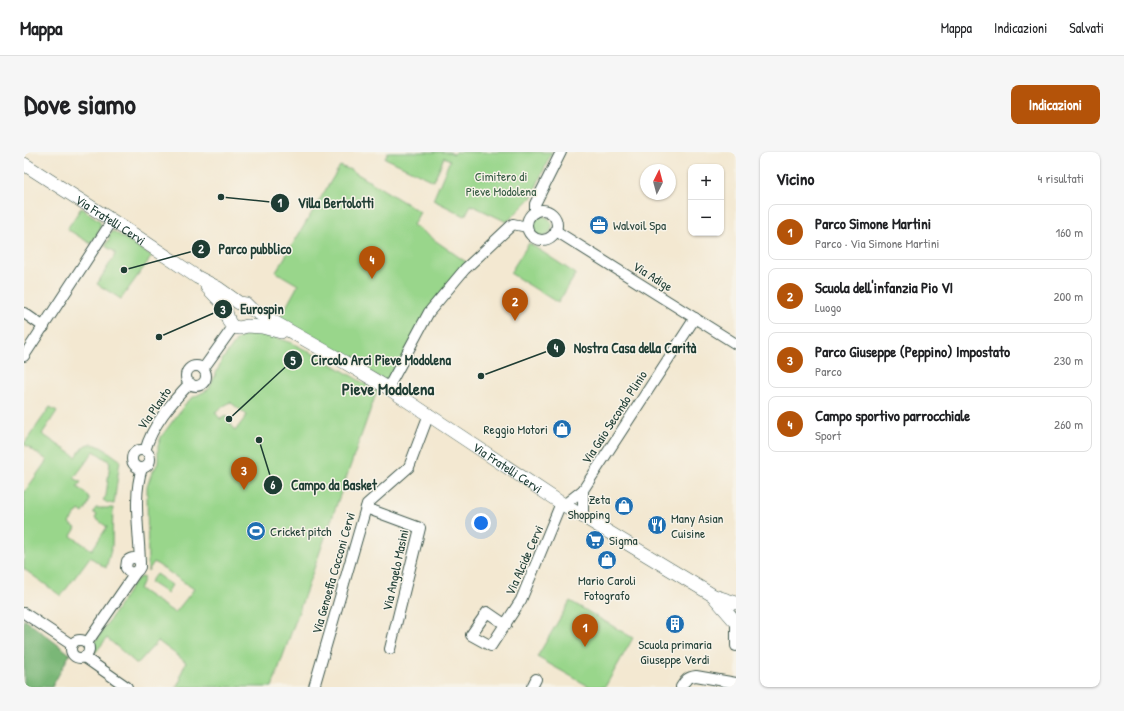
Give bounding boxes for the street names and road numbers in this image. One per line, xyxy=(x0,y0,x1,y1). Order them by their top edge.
street label: Via Fratelli Cervi xyxy=(72,190,149,249)
street label: Via Adige xyxy=(630,257,676,295)
street label: Via Gaio Secondo Plinio xyxy=(577,367,651,467)
street label: Via Plauto xyxy=(133,383,175,433)
street label: Via Fratelli Cervi xyxy=(469,438,546,497)
street label: Via Genoeffa Cocconi Cervi xyxy=(307,510,359,636)
street label: Via Alcide Cervi xyxy=(501,522,547,598)
street label: Via Angelo Masini xyxy=(378,528,412,612)

